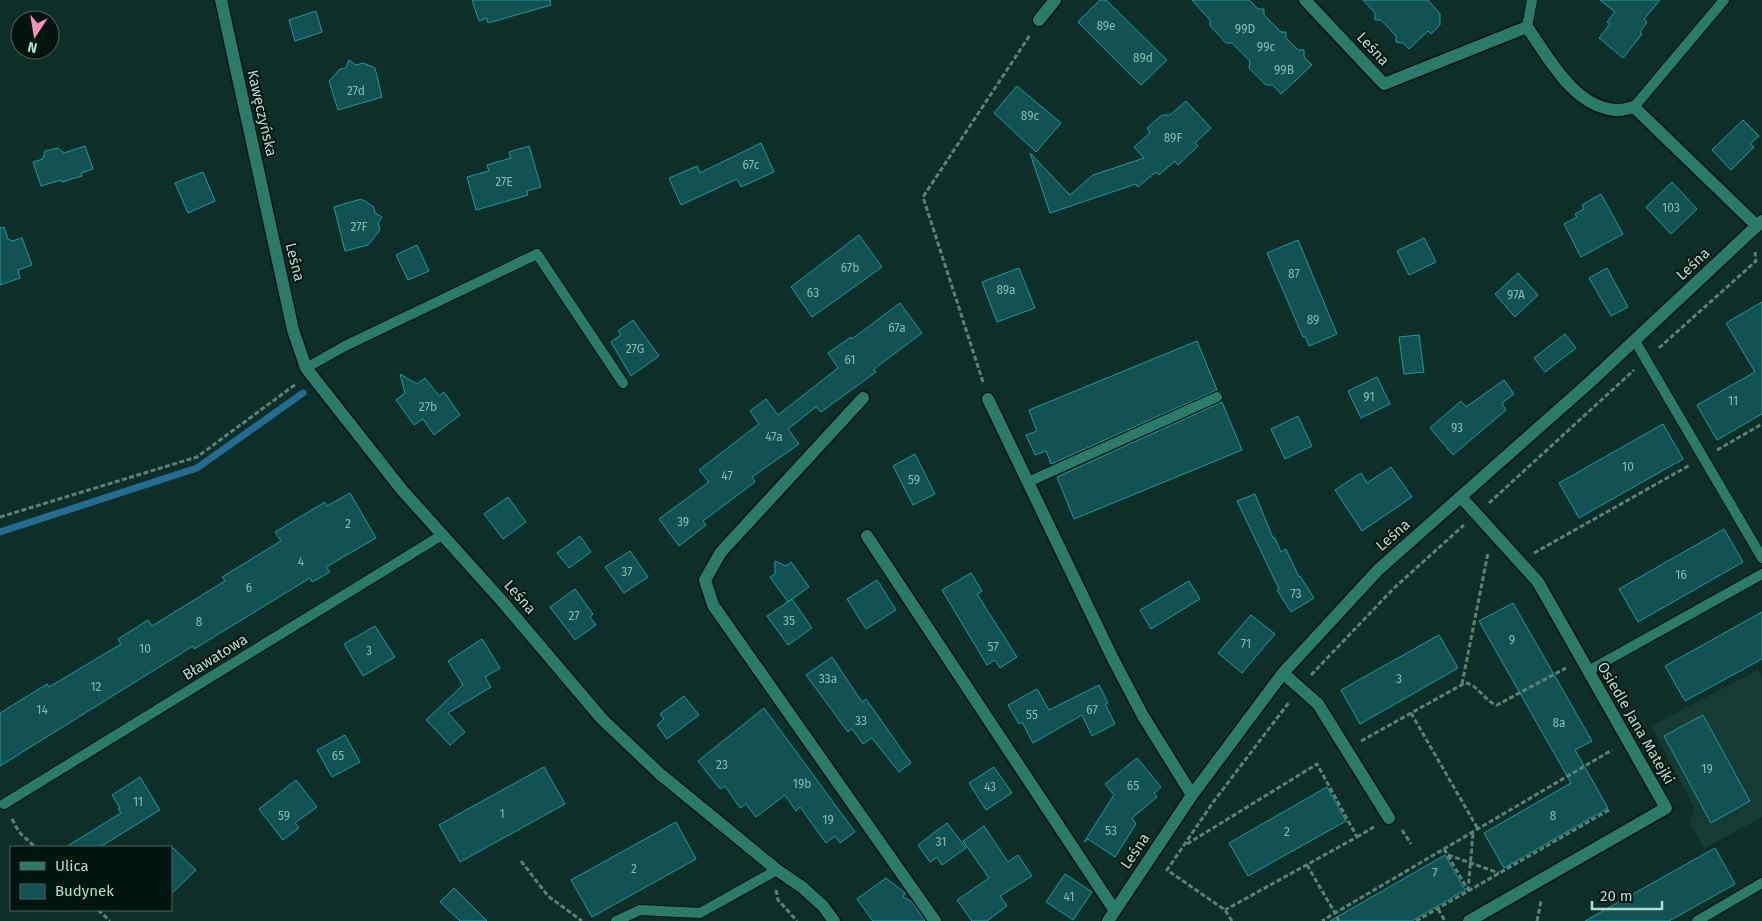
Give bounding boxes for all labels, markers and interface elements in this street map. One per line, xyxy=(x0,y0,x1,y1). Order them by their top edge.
north arrow xyxy=(10,10,60,60)
house number: 89e xyxy=(1096,19,1116,33)
house number: 99D xyxy=(1235,22,1255,36)
street label: Leśna xyxy=(1353,29,1393,69)
text: N xyxy=(26,38,39,57)
house number: 99c xyxy=(1257,40,1275,54)
house number: 89d xyxy=(1133,51,1153,65)
house number: 99B xyxy=(1274,63,1294,77)
street label: Kawęczyńska xyxy=(243,68,281,158)
house number: 27d xyxy=(347,84,365,98)
house number: 89c xyxy=(1021,109,1039,123)
house number: 89F xyxy=(1164,131,1182,145)
house number: 67c xyxy=(743,158,760,172)
house number: 27E xyxy=(495,175,513,189)
house number: 103 xyxy=(1662,201,1680,215)
house number: 27F xyxy=(350,220,368,234)
street label: Leśna xyxy=(282,241,308,283)
street label: Leśna xyxy=(1673,244,1713,284)
house number: 67b xyxy=(841,261,859,275)
house number: 87 xyxy=(1288,267,1300,281)
house number: 89a xyxy=(996,283,1016,297)
house number: 63 xyxy=(807,286,819,300)
house number: 97A xyxy=(1507,288,1525,302)
house number: 89 xyxy=(1307,313,1319,327)
house number: 67a xyxy=(888,321,906,335)
house number: 27G xyxy=(626,342,644,356)
house number: 61 xyxy=(844,353,856,367)
house number: 91 xyxy=(1363,390,1375,404)
house number: 11 xyxy=(1728,394,1738,408)
house number: 27b xyxy=(419,400,437,414)
house number: 93 xyxy=(1451,421,1463,435)
house number: 47a xyxy=(765,430,783,444)
house number: 10 xyxy=(1622,460,1634,474)
house number: 47 xyxy=(721,469,733,483)
house number: 59 xyxy=(908,473,920,487)
house number: 39 xyxy=(677,515,689,529)
street label: Leśna xyxy=(1372,515,1414,555)
house number: 2 xyxy=(345,517,351,531)
house number: 4 xyxy=(298,555,305,569)
house number: 37 xyxy=(621,565,633,579)
house number: 16 xyxy=(1675,568,1687,582)
street label: Leśna xyxy=(500,576,540,618)
house number: 6 xyxy=(246,581,252,595)
house number: 73 xyxy=(1290,587,1302,601)
house number: 27 xyxy=(568,609,580,623)
house number: 35 xyxy=(783,614,795,628)
house number: 8 xyxy=(196,615,203,629)
street label: Bławatowa xyxy=(179,630,251,684)
house number: 9 xyxy=(1509,633,1515,647)
house number: 71 xyxy=(1241,637,1251,651)
house number: 57 xyxy=(987,640,999,654)
house number: 10 xyxy=(139,642,151,656)
house number: 3 xyxy=(366,644,372,658)
street label: Osiedle Jana Matejki xyxy=(1594,659,1678,787)
house number: 33a xyxy=(819,672,837,686)
house number: 3 xyxy=(1396,672,1402,686)
house number: 12 xyxy=(90,680,102,694)
house number: 14 xyxy=(36,703,48,717)
house number: 67 xyxy=(1086,703,1098,717)
house number: 55 xyxy=(1026,708,1038,722)
house number: 33 xyxy=(855,714,867,728)
house number: 8a xyxy=(1552,716,1566,730)
house number: 65 xyxy=(332,749,344,763)
house number: 23 xyxy=(716,758,728,772)
house number: 19 xyxy=(1701,762,1713,776)
house number: 19b xyxy=(793,777,811,791)
house number: 65 xyxy=(1127,779,1139,793)
house number: 43 xyxy=(984,780,996,794)
house number: 11 xyxy=(133,795,143,809)
house number: 1 xyxy=(499,807,505,821)
house number: 59 xyxy=(278,809,290,823)
house number: 8 xyxy=(1550,809,1557,823)
house number: 19 xyxy=(822,813,834,827)
house number: 53 xyxy=(1105,824,1117,838)
house number: 2 xyxy=(1284,825,1290,839)
street label: Leśna xyxy=(1117,830,1153,872)
house number: 31 xyxy=(936,835,946,849)
legend xyxy=(10,846,172,911)
text: Ulica xyxy=(55,857,89,875)
house number: 2 xyxy=(631,862,637,876)
house number: 7 xyxy=(1432,866,1438,880)
scale bar xyxy=(1592,878,1662,910)
text: Budynek xyxy=(55,882,114,900)
text: 20 m xyxy=(1600,887,1633,905)
house number: 41 xyxy=(1064,890,1074,904)

